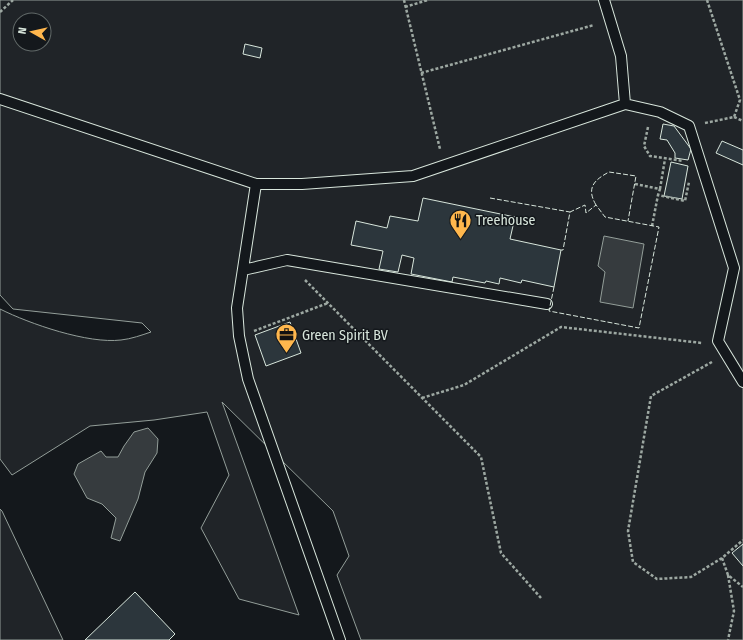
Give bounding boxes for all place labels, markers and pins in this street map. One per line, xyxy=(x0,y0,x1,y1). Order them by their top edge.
restaurant icon: Treehouse xyxy=(448,207,474,240)
place label: Treehouse xyxy=(476,212,535,229)
office icon: Green Spirit BV xyxy=(274,322,300,355)
place label: Green Spirit BV xyxy=(302,327,389,344)

